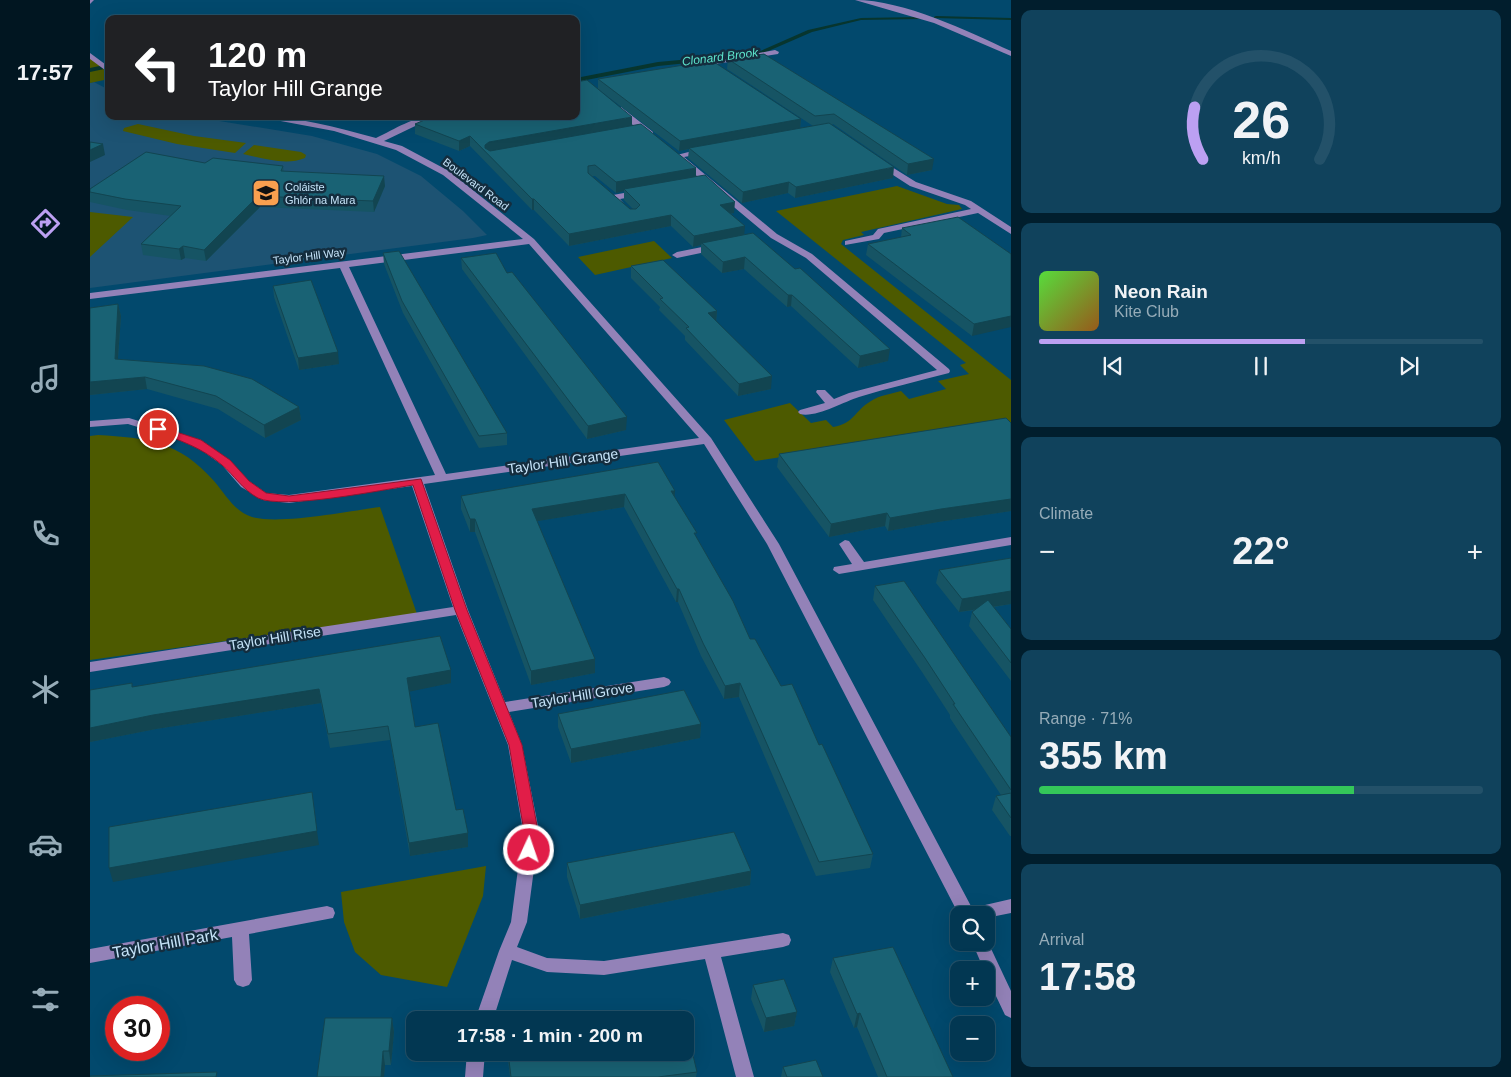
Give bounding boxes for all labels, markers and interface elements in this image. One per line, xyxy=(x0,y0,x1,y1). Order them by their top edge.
icon: left xyxy=(125,35,190,100)
text: 120 m xyxy=(208,35,307,74)
water label: Clonard Brook xyxy=(681,45,760,69)
text: 17:57 xyxy=(17,60,73,85)
text: Taylor Hill Grange xyxy=(208,76,383,101)
text: 26 xyxy=(1232,91,1290,149)
text: km/h xyxy=(1242,148,1280,168)
street label: Boulevard Road xyxy=(441,155,511,213)
school or university icon: Coláiste Ghlór na Mara xyxy=(251,178,281,208)
place label: Coláiste Ghlór na Mara xyxy=(285,181,356,206)
icon: directions xyxy=(28,206,63,241)
street label: Taylor Hill Way xyxy=(272,246,346,266)
text: Neon Rain xyxy=(1114,281,1208,302)
text: Kite Club xyxy=(1114,303,1179,320)
icon: previous xyxy=(1099,352,1127,380)
icon: pause xyxy=(1247,352,1275,380)
icon: next xyxy=(1395,352,1423,380)
icon: music xyxy=(28,361,63,396)
pin xyxy=(137,408,179,450)
icon: arrive xyxy=(144,415,172,443)
street label: Taylor Hill Grange xyxy=(507,445,619,477)
text: Climate xyxy=(1039,505,1093,522)
icon: phone xyxy=(28,516,63,551)
text: 22° xyxy=(1232,530,1290,572)
text: − xyxy=(1039,536,1055,567)
text: + xyxy=(1467,536,1483,567)
street label: Taylor Hill Rise xyxy=(228,623,322,653)
icon: climate xyxy=(28,672,63,707)
street label: Taylor Hill Grove xyxy=(530,679,634,711)
text: Range · 71% xyxy=(1039,710,1132,727)
text: 355 km xyxy=(1039,735,1168,777)
position arrow xyxy=(502,823,554,875)
icon: car xyxy=(28,827,63,862)
map controls xyxy=(950,906,995,1061)
button: search xyxy=(950,906,995,951)
street label: Taylor Hill Park xyxy=(111,926,220,961)
text: Arrival xyxy=(1039,931,1084,948)
text: 17:58 xyxy=(1039,956,1136,998)
button: + xyxy=(950,961,995,1006)
icon: filters xyxy=(28,982,63,1017)
speed limit sign: 30 xyxy=(105,996,170,1061)
button: − xyxy=(950,1016,995,1061)
text: 17:58 · 1 min · 200 m xyxy=(457,1025,643,1046)

